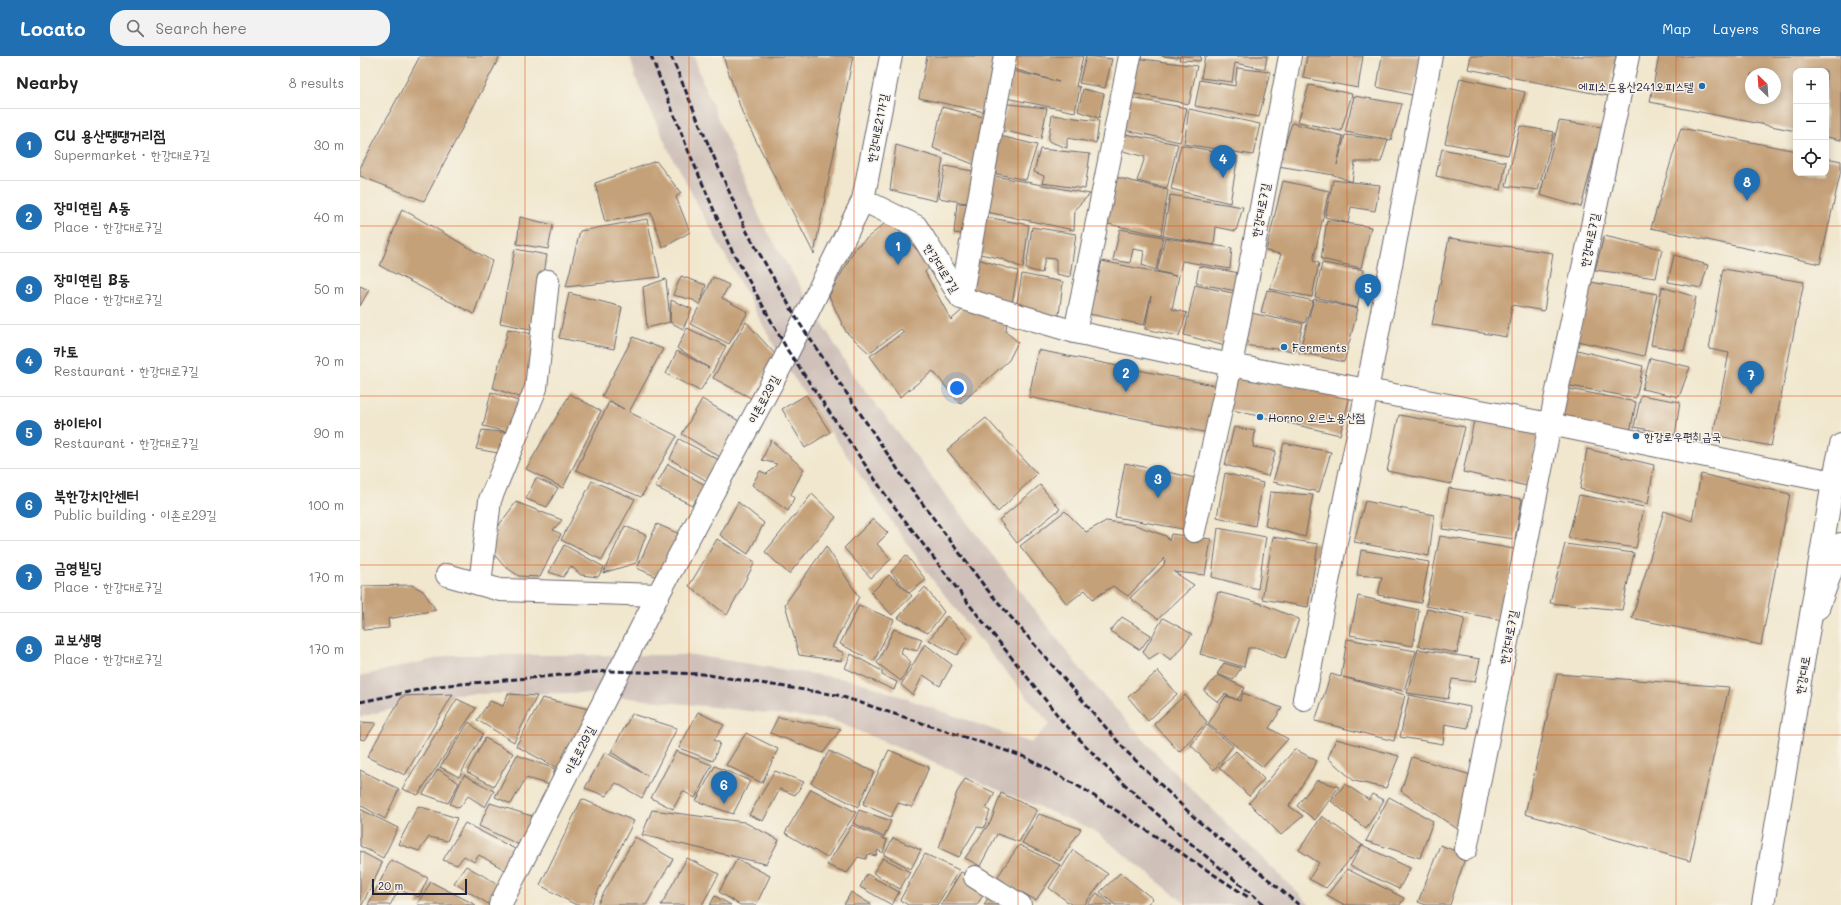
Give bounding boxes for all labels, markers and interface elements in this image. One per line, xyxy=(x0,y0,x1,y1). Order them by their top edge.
search box xyxy=(110,10,390,46)
text: Locato xyxy=(20,16,86,41)
icon: search xyxy=(124,17,146,39)
text: Search here xyxy=(156,18,247,38)
text: Map xyxy=(1662,19,1691,38)
text: Layers xyxy=(1713,19,1759,38)
text: Share xyxy=(1781,19,1821,38)
north arrow xyxy=(1745,68,1781,104)
map controls xyxy=(1793,68,1829,176)
button: + xyxy=(1793,68,1829,104)
text: Nearby xyxy=(16,71,78,93)
text: 8 results xyxy=(289,74,344,91)
place label: 에피소드용산241오피스텔 xyxy=(1578,78,1694,94)
marker: 에피소드용산241오피스텔 xyxy=(1697,81,1707,91)
street label: 한강대로21가길 xyxy=(862,92,892,164)
button: − xyxy=(1793,104,1829,140)
text: CU 용산땡땡거리점 xyxy=(54,125,166,145)
text: 1 xyxy=(26,136,32,153)
text: 30 m xyxy=(314,136,344,153)
button: locate xyxy=(1793,140,1829,176)
pin: 4 xyxy=(1210,145,1236,178)
text: Supermarket · 한강대로7길 xyxy=(54,146,210,163)
pin: 8 xyxy=(1734,168,1760,201)
street label: 한강대로7길 xyxy=(1247,181,1273,239)
text: 장미연립 A동 xyxy=(54,197,130,217)
text: 2 xyxy=(25,208,33,225)
text: 40 m xyxy=(314,208,344,225)
street label: 한강대로7길 xyxy=(1575,211,1603,269)
text: Place · 한강대로7길 xyxy=(54,218,163,235)
pin: 1 xyxy=(885,232,911,265)
street label: 한강대로7길 xyxy=(921,240,964,296)
text: 장미연립 B동 xyxy=(54,269,130,289)
pin: 5 xyxy=(1355,274,1381,307)
text: 3 xyxy=(25,280,33,297)
text: 50 m xyxy=(314,280,344,297)
text: Place · 한강대로7길 xyxy=(54,290,163,307)
place label: Ferments xyxy=(1292,339,1347,355)
text: 카토 xyxy=(54,341,78,361)
marker: Ferments xyxy=(1279,342,1289,352)
text: 4 xyxy=(25,352,33,369)
text: 70 m xyxy=(314,352,344,369)
pin: 2 xyxy=(1113,359,1139,392)
pin: 7 xyxy=(1738,361,1764,394)
text: Restaurant · 한강대로7길 xyxy=(54,362,199,379)
street label: 이촌로29길 xyxy=(744,372,783,426)
your location xyxy=(947,378,967,398)
place label: Horno 오르노용산점 xyxy=(1268,409,1365,425)
marker: Horno 오르노용산점 xyxy=(1255,412,1265,422)
text: 하이타이 xyxy=(54,413,102,433)
text: 5 xyxy=(25,424,33,441)
text: 90 m xyxy=(314,424,344,441)
place label: 한강로우편취급국 xyxy=(1644,428,1721,444)
marker: 한강로우편취급국 xyxy=(1631,431,1641,441)
text: Restaurant · 한강대로7길 xyxy=(54,434,199,451)
pin: 3 xyxy=(1145,465,1171,498)
text: 북한강치안센터 xyxy=(54,485,139,505)
text: 6 xyxy=(25,496,33,513)
text: 100 m xyxy=(308,496,344,513)
text: Public building · 이촌로29길 xyxy=(54,506,217,523)
text: 금영빌딩 xyxy=(54,557,102,577)
text: 7 xyxy=(25,568,33,585)
text: 170 m xyxy=(308,568,344,585)
text: Place · 한강대로7길 xyxy=(54,578,163,595)
street label: 한강대로7길 xyxy=(1495,608,1521,666)
text: 교보생명 xyxy=(54,629,102,649)
text: 8 xyxy=(25,640,33,657)
text: 170 m xyxy=(308,640,344,657)
text: Place · 한강대로7길 xyxy=(54,650,163,667)
street label: 한강대로 xyxy=(1791,655,1813,695)
street label: 이촌로29길 xyxy=(560,723,598,777)
pin: 6 xyxy=(711,771,737,804)
scale bar xyxy=(372,877,467,896)
text: 20 m xyxy=(378,878,403,893)

